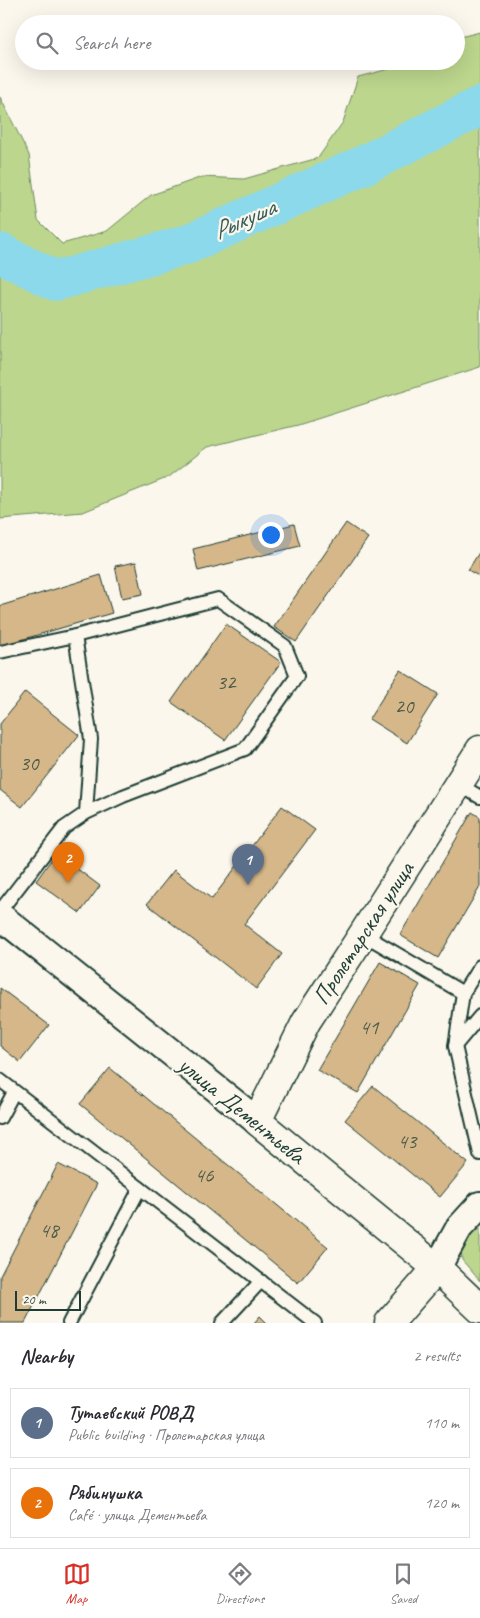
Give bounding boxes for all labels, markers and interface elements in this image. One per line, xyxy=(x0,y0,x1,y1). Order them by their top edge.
search box xyxy=(15,15,465,70)
icon: search xyxy=(33,29,61,57)
text: Search here xyxy=(73,31,150,55)
water label: Рыкуша xyxy=(208,190,282,247)
your location xyxy=(258,522,284,548)
house number: 32 xyxy=(217,669,237,695)
house number: 20 xyxy=(395,693,415,719)
house number: 30 xyxy=(20,750,40,776)
pin: 2 xyxy=(52,842,84,883)
pin: 1 xyxy=(232,844,264,885)
street label: Пролетарская улица xyxy=(306,855,421,1010)
house number: 41 xyxy=(360,1014,380,1040)
street label: улица Дементьева xyxy=(171,1048,313,1171)
house number: 43 xyxy=(398,1128,418,1154)
house number: 46 xyxy=(195,1162,214,1188)
house number: 48 xyxy=(40,1217,61,1243)
scale bar xyxy=(15,1288,81,1311)
text: 20 m xyxy=(22,1291,46,1308)
text: Nearby xyxy=(20,1343,73,1369)
text: 2 results xyxy=(413,1346,460,1366)
text: Тутаевский РОВД xyxy=(68,1401,194,1425)
text: 1 xyxy=(33,1413,41,1433)
text: 110 m xyxy=(425,1413,459,1433)
text: Public building · Пролетарская улица xyxy=(68,1425,264,1445)
text: Рябинушка xyxy=(68,1481,141,1505)
text: 2 xyxy=(33,1493,41,1513)
text: 120 m xyxy=(425,1493,459,1513)
text: Café · улица Дементьева xyxy=(68,1505,206,1525)
tab: Map xyxy=(63,1560,91,1607)
tab: Directions xyxy=(216,1560,264,1607)
tab: Saved xyxy=(389,1560,417,1607)

